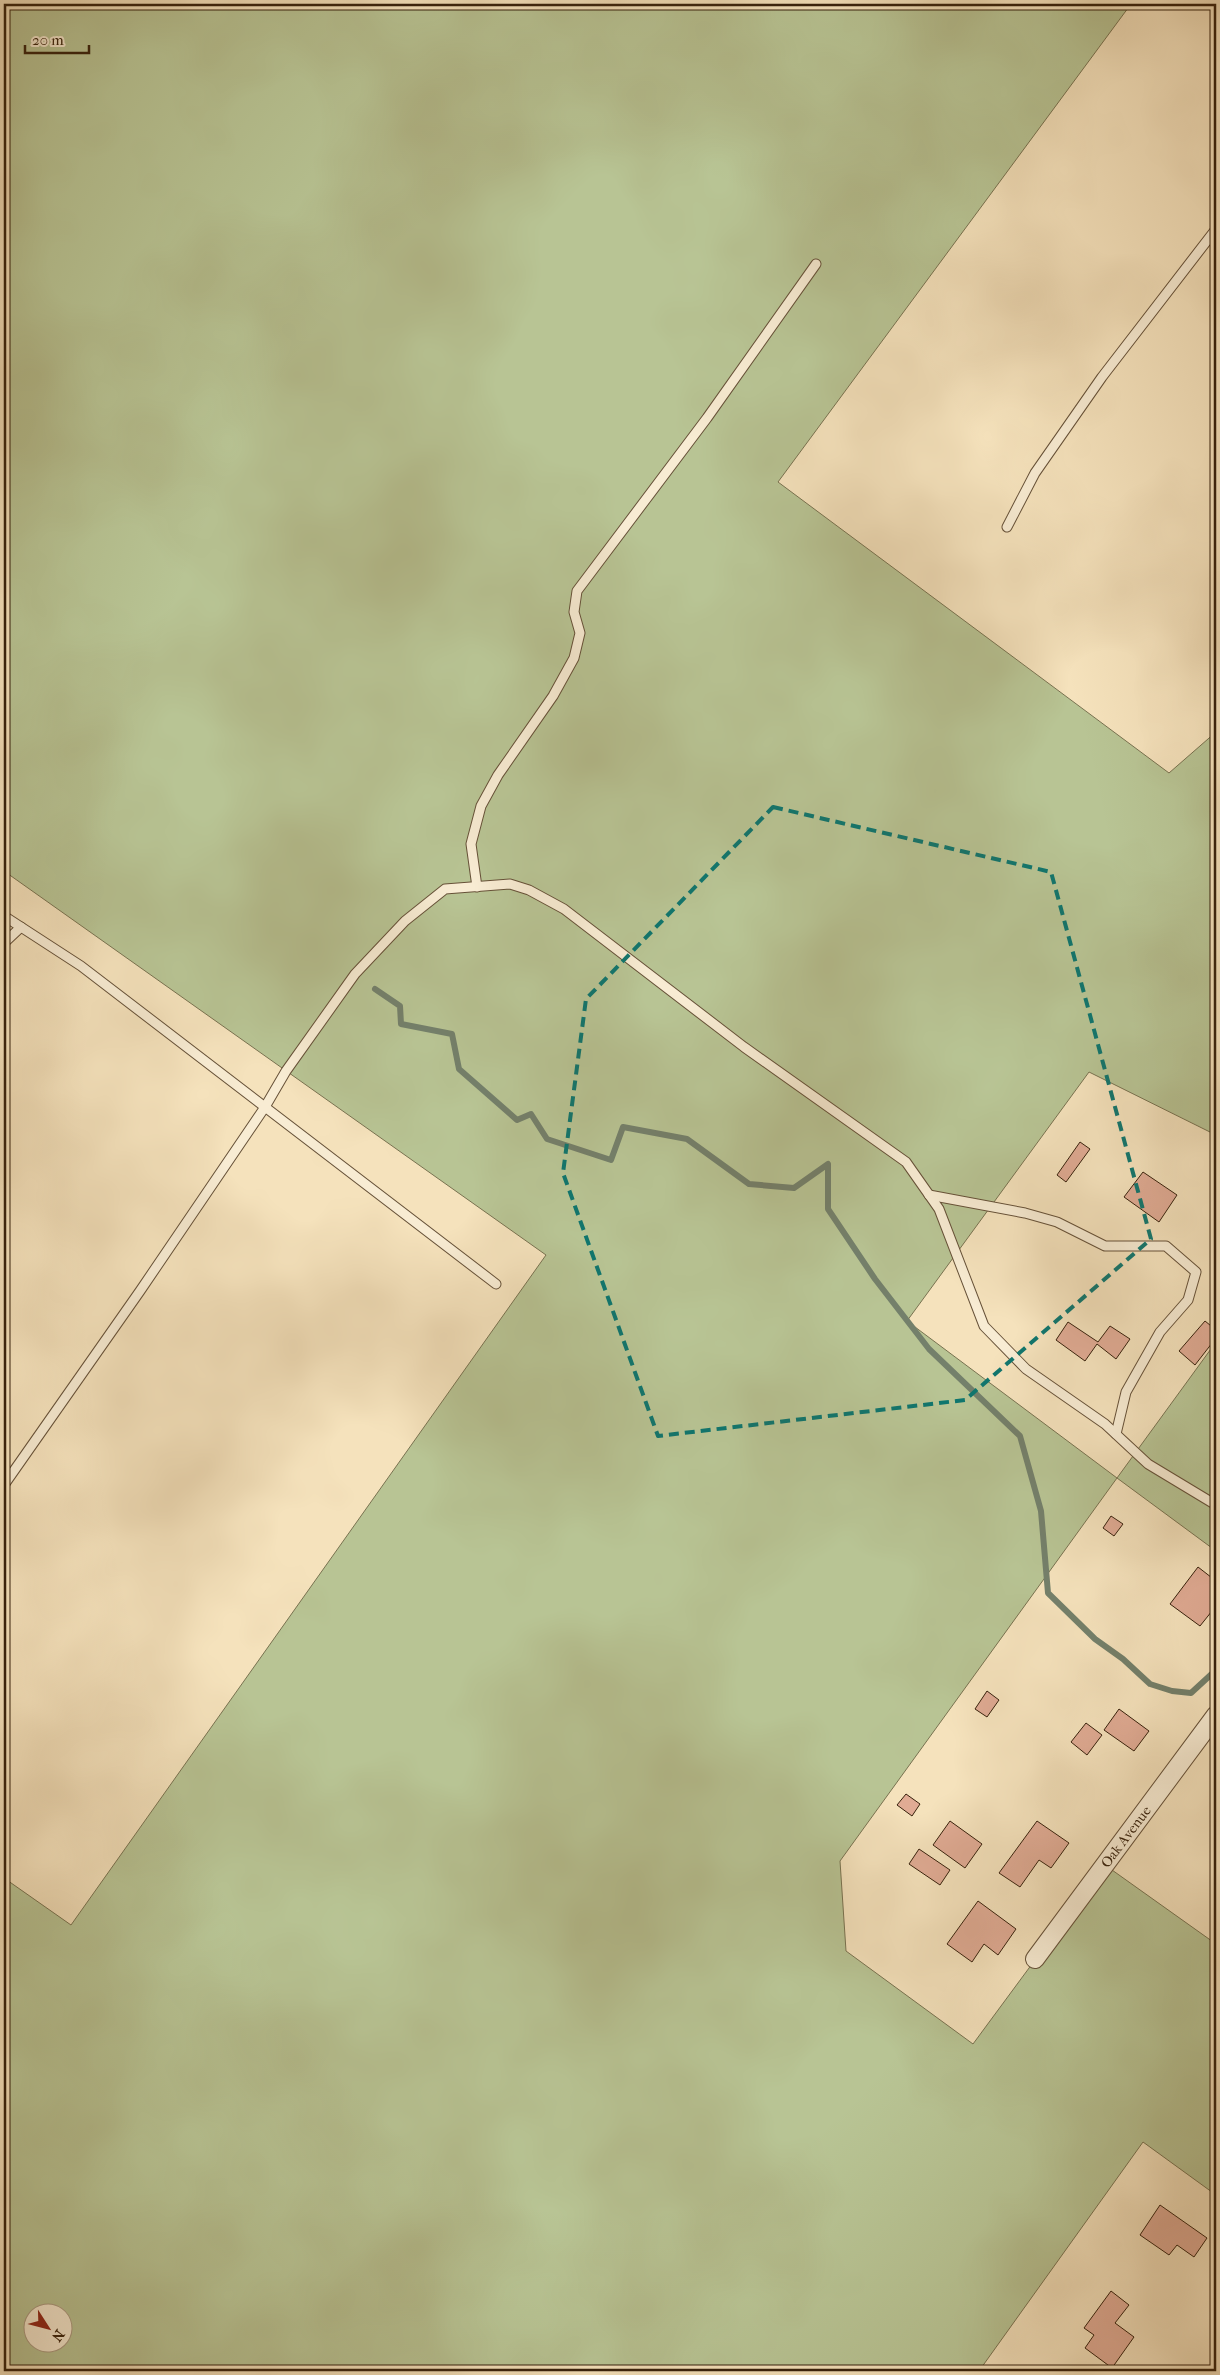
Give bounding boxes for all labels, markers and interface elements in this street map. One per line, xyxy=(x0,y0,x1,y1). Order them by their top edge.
scale bar xyxy=(25,22,89,54)
text: 20 m xyxy=(32,31,64,49)
street label: Oak Avenue xyxy=(1097,1803,1155,1871)
north arrow xyxy=(22,2302,72,2352)
text: N xyxy=(48,2326,68,2345)

